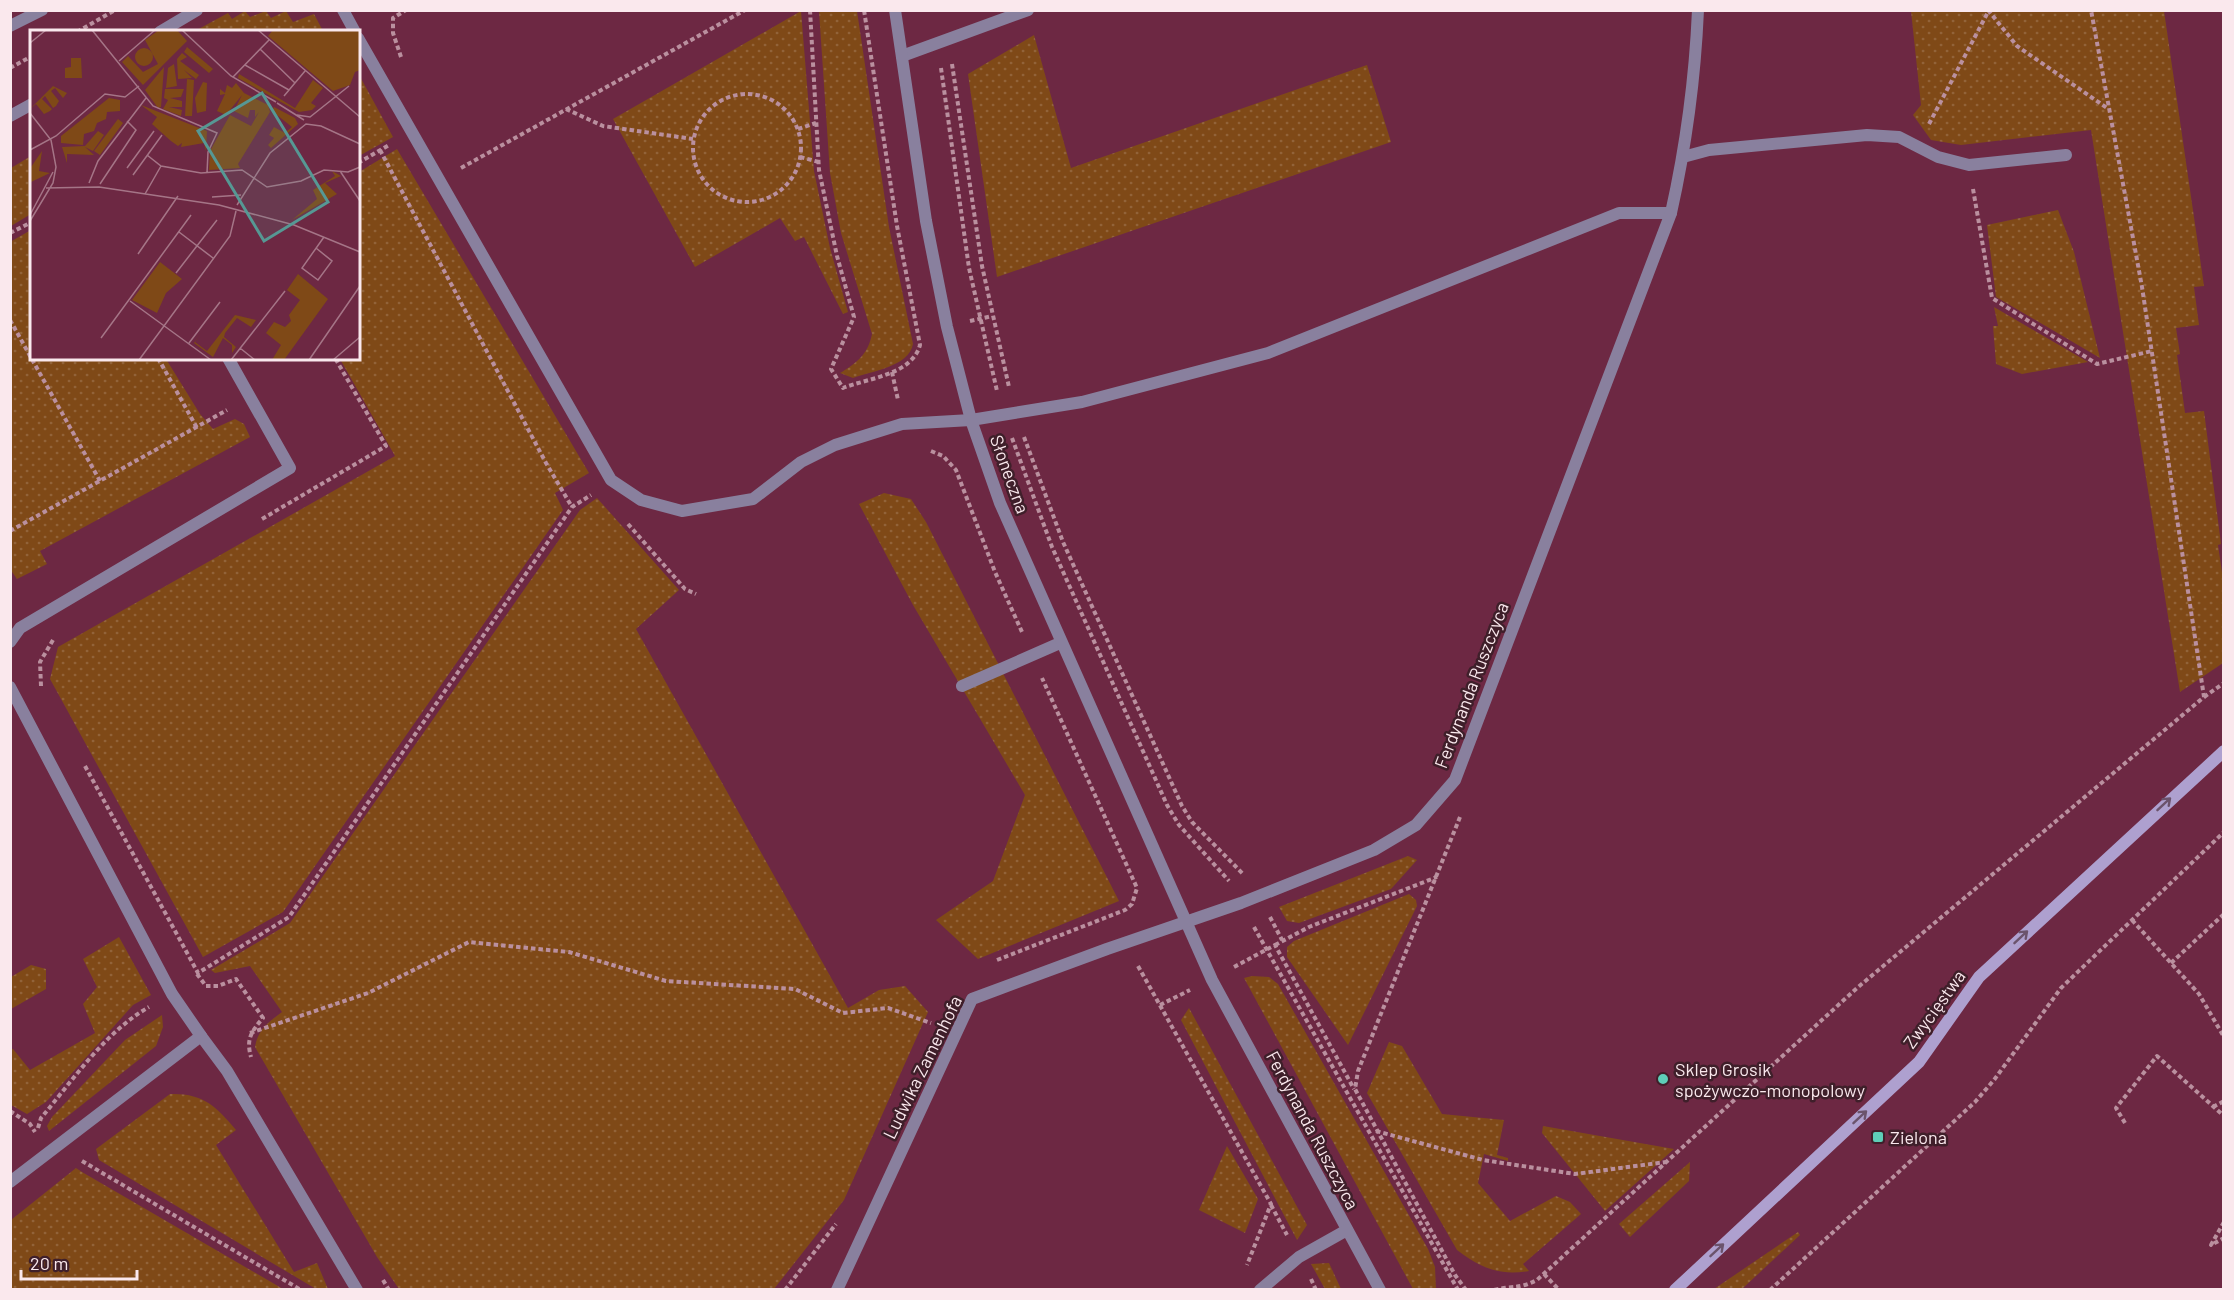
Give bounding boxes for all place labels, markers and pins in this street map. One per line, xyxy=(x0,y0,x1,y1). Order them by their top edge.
place label: Sklep Grosik spożywczo-monopolowy xyxy=(1675,1058,1865,1101)
marker: Sklep Grosik spożywczo-monopolowy xyxy=(1656,1072,1670,1086)
place label: Zielona xyxy=(1890,1126,1947,1148)
marker: Zielona xyxy=(1871,1130,1885,1144)

